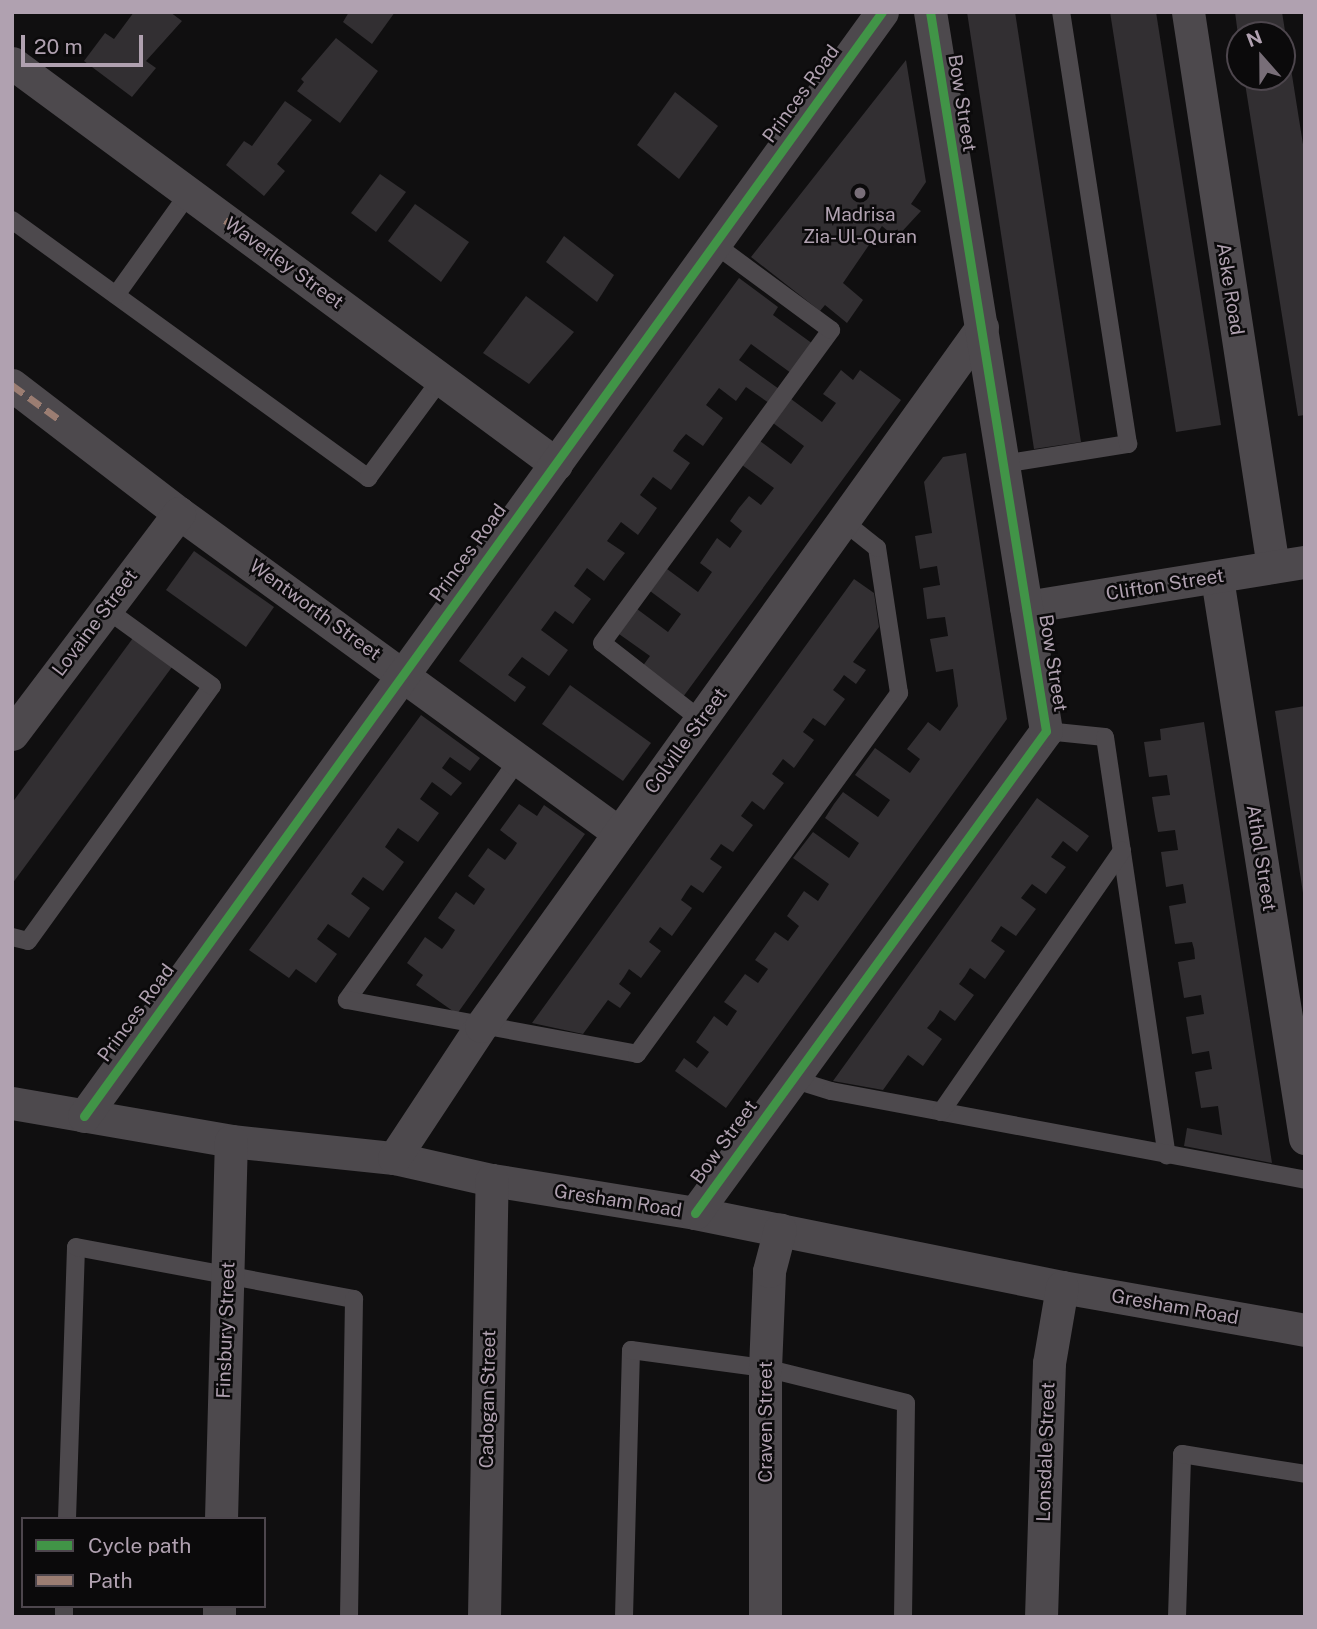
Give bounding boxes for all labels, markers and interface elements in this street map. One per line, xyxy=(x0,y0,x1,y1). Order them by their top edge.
scale bar xyxy=(24,21,147,65)
north arrow xyxy=(1226,21,1296,91)
text: N xyxy=(1243,25,1265,51)
text: 20 m xyxy=(34,34,83,59)
street label: Princes Road xyxy=(758,41,844,147)
street label: Bow Street xyxy=(943,53,981,153)
marker: Madrisa Zia-Ul-Quran xyxy=(852,185,868,201)
place label: Madrisa Zia-Ul-Quran xyxy=(803,204,917,248)
street label: Waverley Street xyxy=(220,212,348,314)
street label: Aske Road xyxy=(1211,241,1249,337)
street label: Princes Road xyxy=(425,500,511,606)
street label: Wentworth Street xyxy=(245,555,385,665)
street label: Clifton Street xyxy=(1104,564,1226,606)
street label: Lovaine Street xyxy=(47,565,143,681)
street label: Bow Street xyxy=(1034,613,1072,713)
street label: Colville Street xyxy=(640,684,732,798)
street label: Athol Street xyxy=(1241,803,1281,913)
street label: Princes Road xyxy=(93,960,179,1066)
street label: Bow Street xyxy=(686,1096,762,1188)
street label: Gresham Road xyxy=(553,1180,683,1222)
street label: Finsbury Street xyxy=(212,1261,240,1399)
street label: Gresham Road xyxy=(1110,1285,1240,1329)
street label: Cadogan Street xyxy=(475,1330,501,1468)
street label: Craven Street xyxy=(755,1361,777,1483)
street label: Lonsdale Street xyxy=(1032,1382,1060,1522)
legend xyxy=(21,1517,266,1608)
text: Cycle path xyxy=(88,1533,191,1558)
text: Path xyxy=(88,1568,133,1593)

